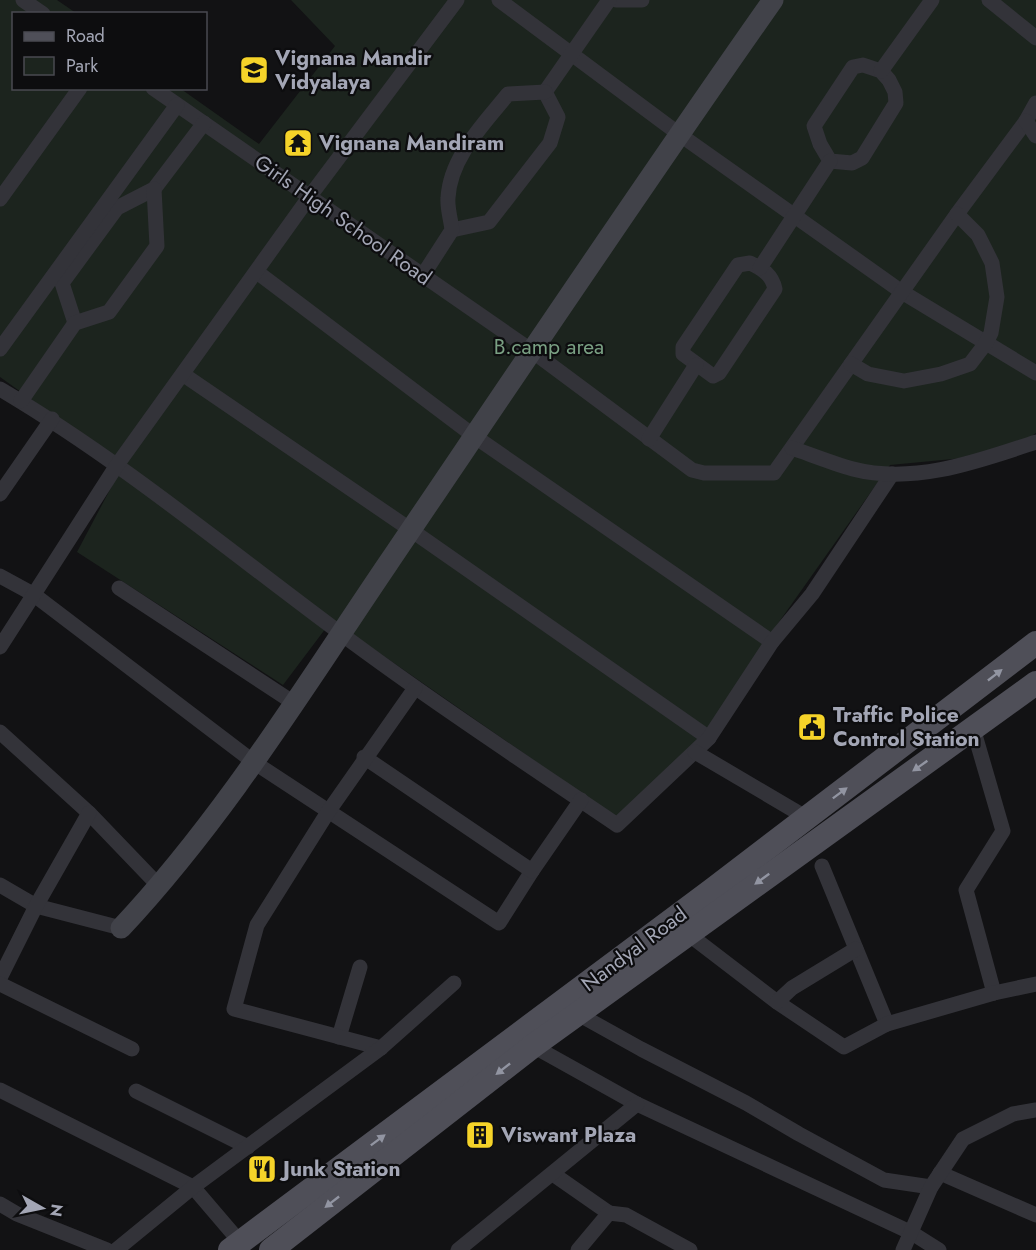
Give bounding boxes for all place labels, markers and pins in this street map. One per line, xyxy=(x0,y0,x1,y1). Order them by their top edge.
place label: Vignana Mandir Vidyalaya xyxy=(274,43,432,97)
school or university icon: Vignana Mandir Vidyalaya xyxy=(238,54,270,86)
temple icon: Vignana Mandiram xyxy=(282,127,314,159)
place label: Vignana Mandiram xyxy=(318,128,504,158)
place label: Traffic Police Control Station xyxy=(833,700,980,754)
public building icon: Traffic Police Control Station xyxy=(796,711,828,743)
building icon: Viswant Plaza xyxy=(464,1119,496,1151)
place label: Viswant Plaza xyxy=(500,1120,636,1150)
restaurant icon: Junk Station xyxy=(246,1153,278,1185)
place label: Junk Station xyxy=(279,1154,401,1184)

